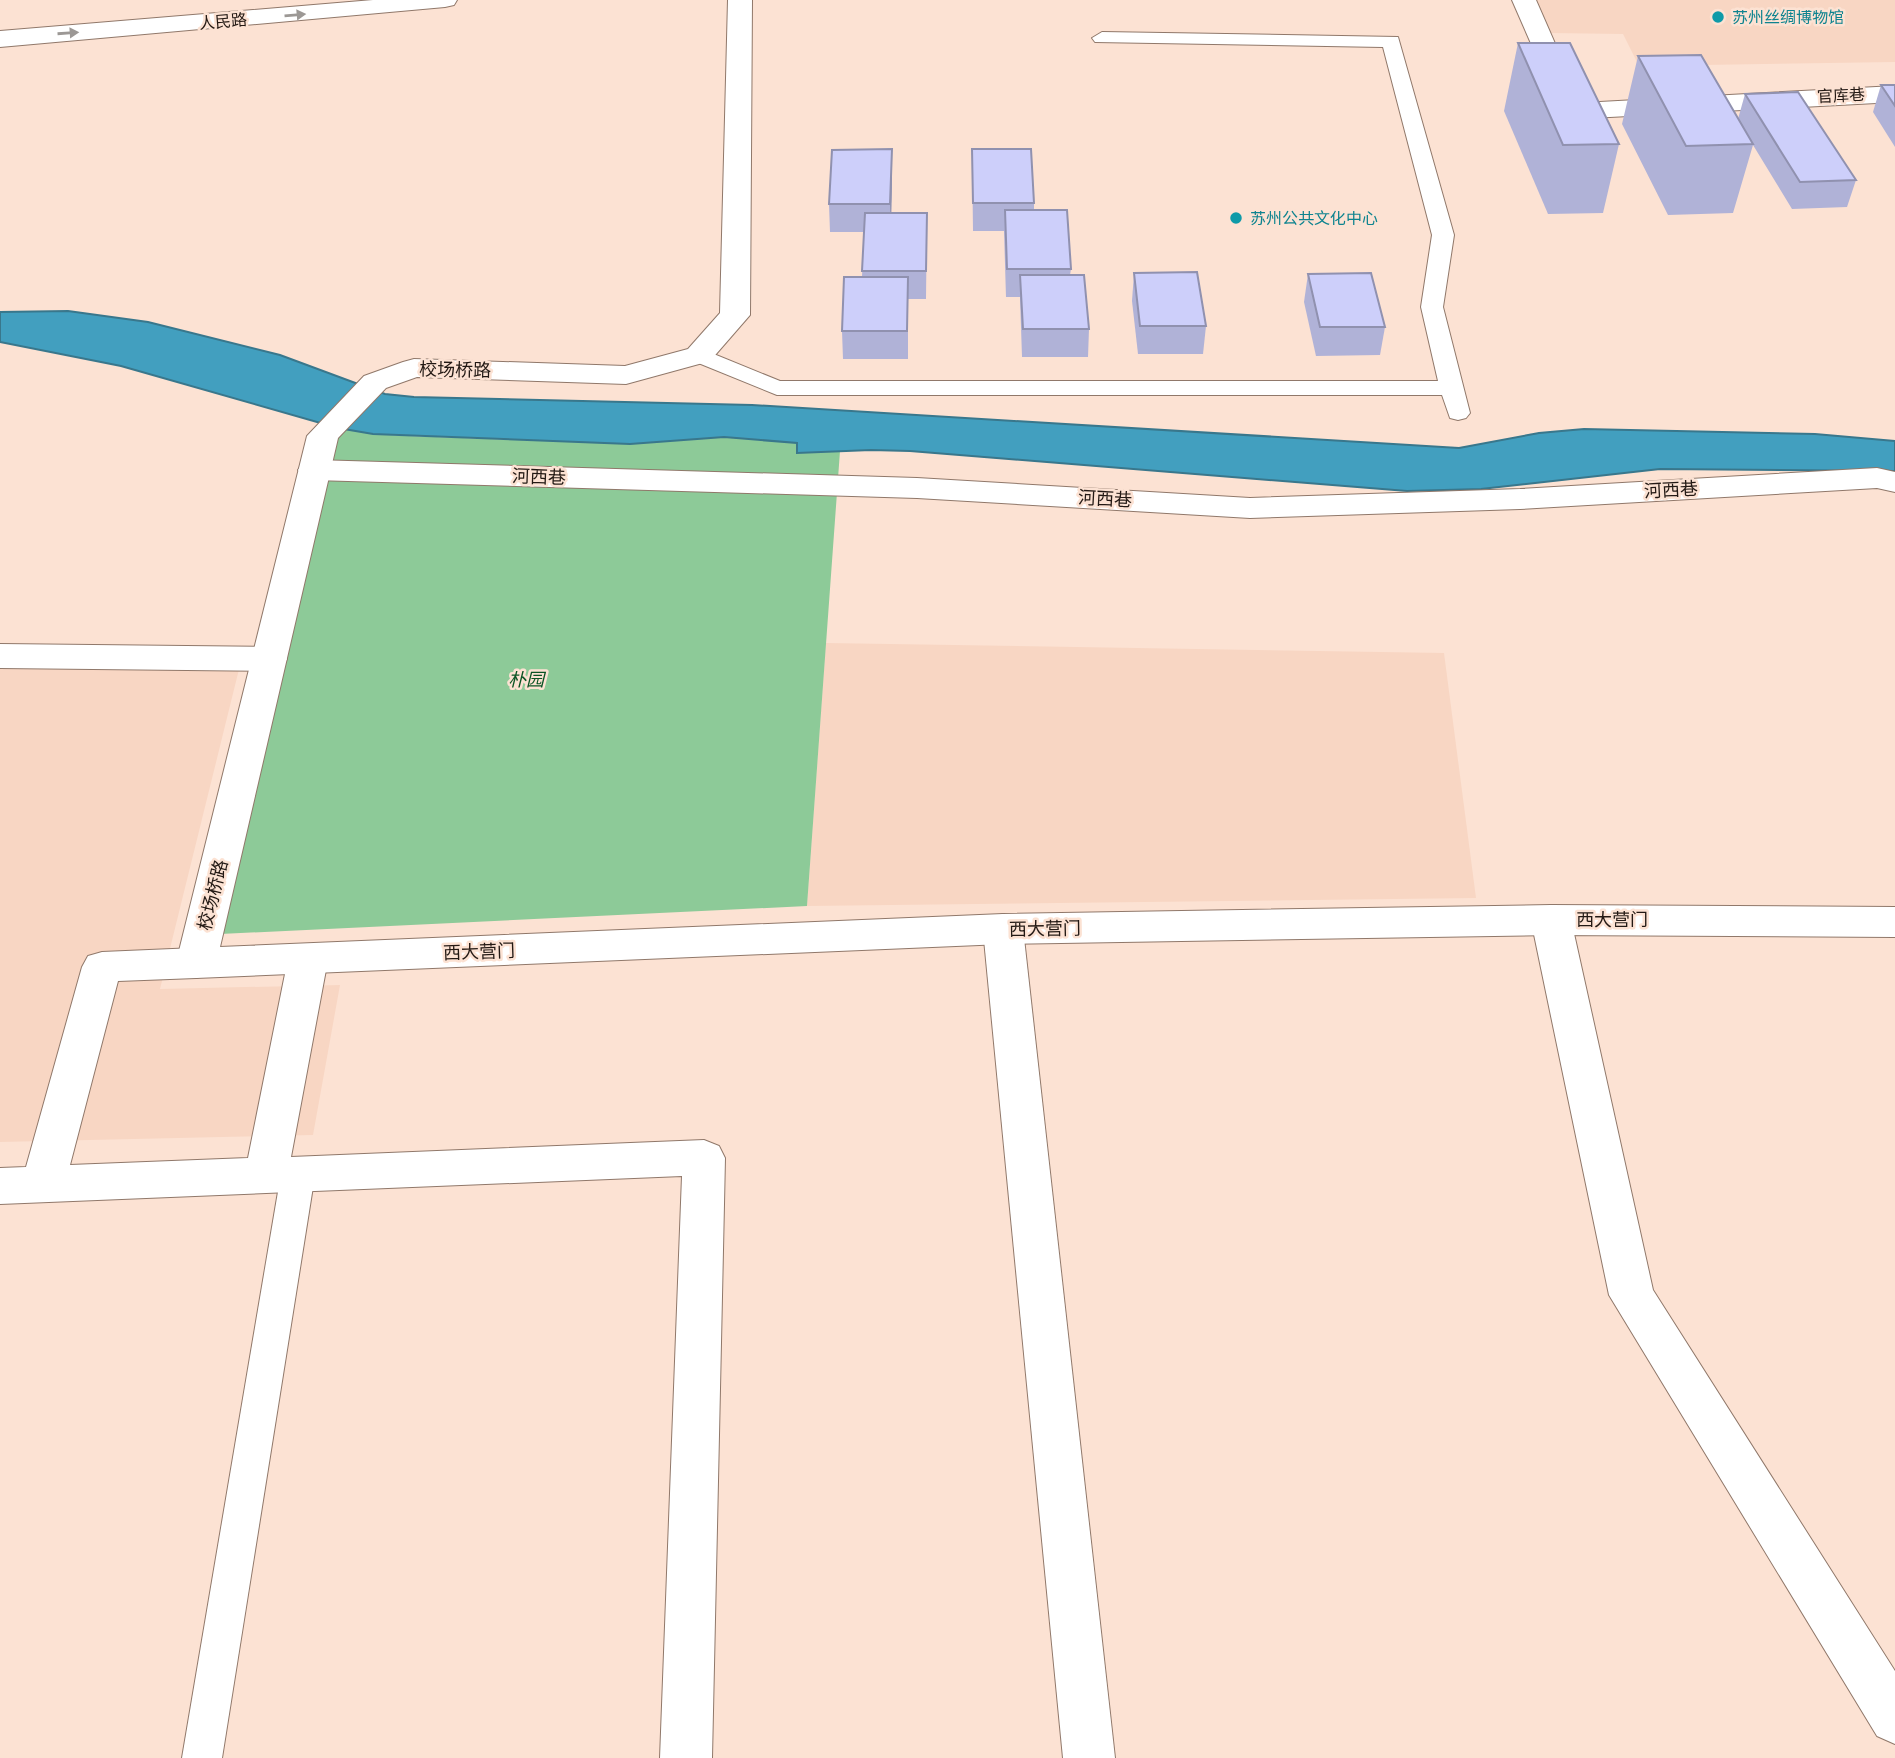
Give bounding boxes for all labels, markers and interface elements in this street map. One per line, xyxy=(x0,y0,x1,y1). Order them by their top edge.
place label: 苏州丝绸博物馆 xyxy=(1732,4,1844,28)
street label: 人民路 xyxy=(198,6,248,34)
one-way arrow xyxy=(284,9,306,20)
marker: 苏州丝绸博物馆 xyxy=(1710,9,1726,25)
one-way arrow xyxy=(57,27,79,38)
street label: 官库巷 xyxy=(1816,81,1866,107)
place label: 苏州公共文化中心 xyxy=(1250,205,1378,229)
marker: 苏州公共文化中心 xyxy=(1228,210,1244,226)
street label: 校场桥路 xyxy=(419,354,491,383)
street label: 河西巷 xyxy=(512,461,567,490)
street label: 河西巷 xyxy=(1643,474,1699,503)
street label: 河西巷 xyxy=(1077,483,1133,512)
park label: 朴园 xyxy=(508,665,547,692)
street label: 校场桥路 xyxy=(190,856,233,933)
street label: 西大营门 xyxy=(1576,905,1648,932)
street label: 西大营门 xyxy=(1009,913,1081,942)
street label: 西大营门 xyxy=(442,936,515,965)

